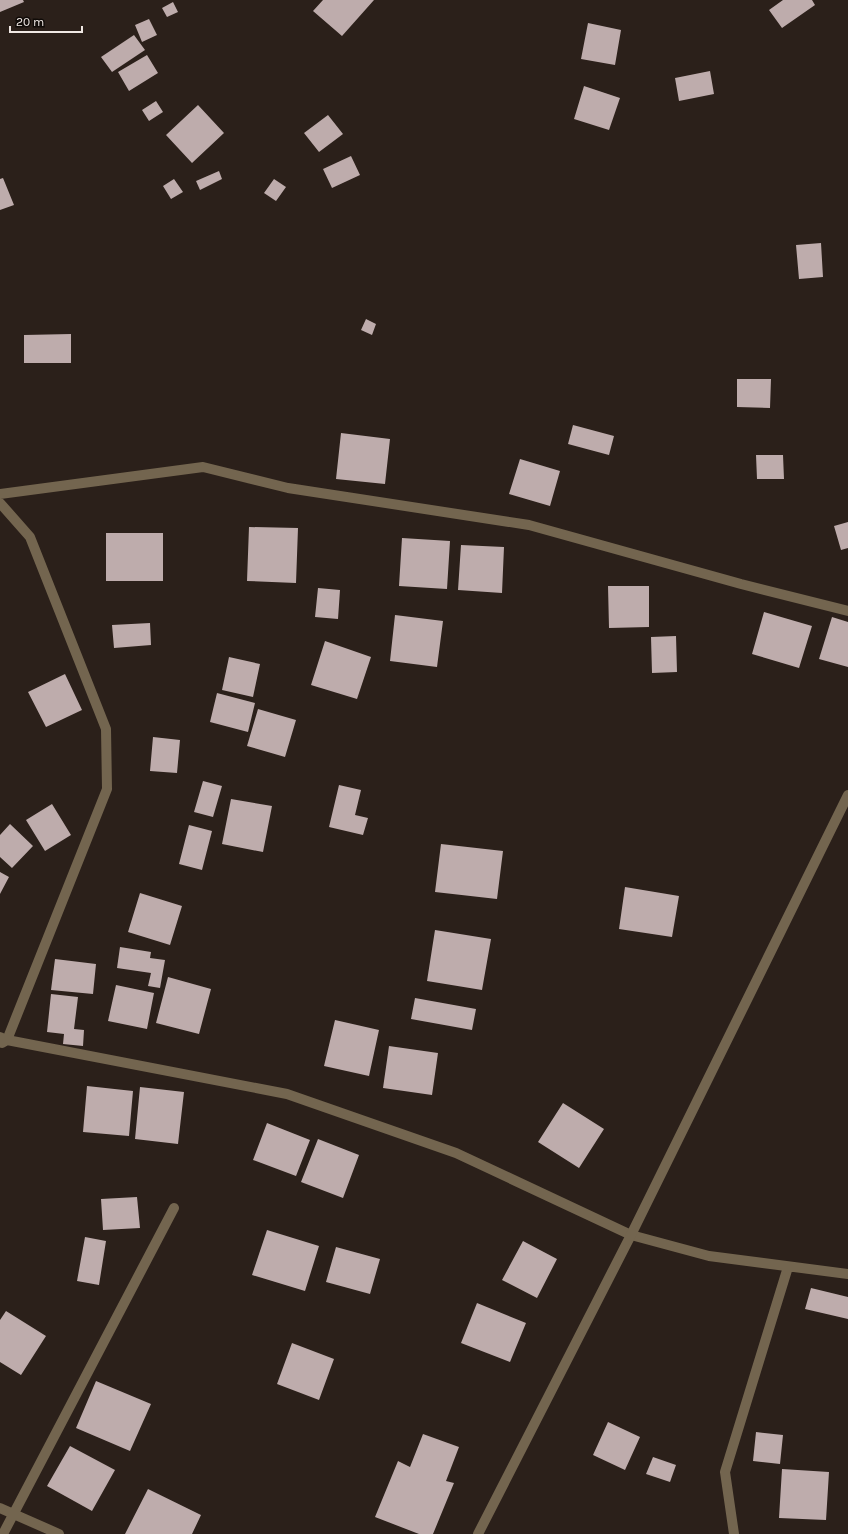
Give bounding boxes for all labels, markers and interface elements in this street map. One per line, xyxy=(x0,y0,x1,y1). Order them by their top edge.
scale bar xyxy=(10,8,82,34)
text: 20 m xyxy=(16,15,44,29)

